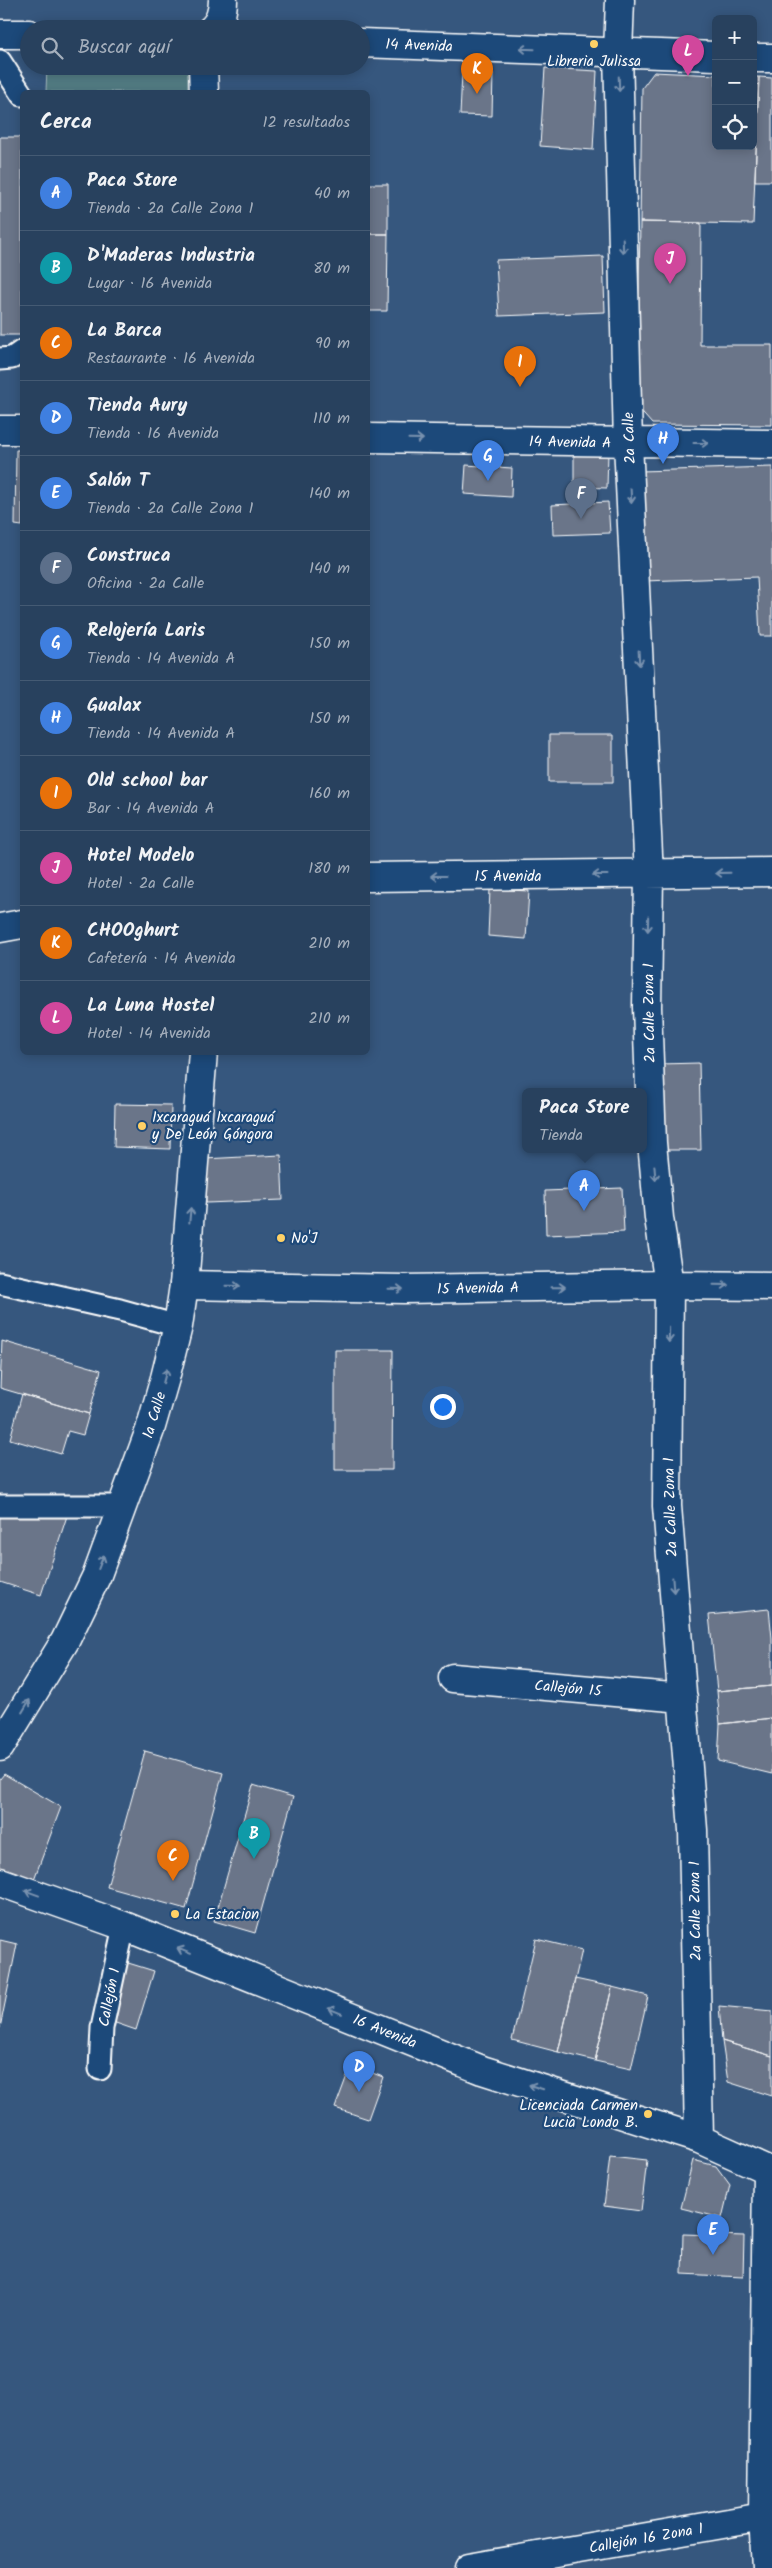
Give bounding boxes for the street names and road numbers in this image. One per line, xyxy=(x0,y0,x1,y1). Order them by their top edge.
street label: 14 Avenida xyxy=(385,33,453,59)
street label: 2a Calle xyxy=(617,411,643,464)
street label: 14 Avenida A xyxy=(529,430,611,456)
street label: 15 Avenida xyxy=(474,865,542,889)
street label: 2a Calle Zona 1 xyxy=(637,963,663,1063)
street label: 15 Avenida A xyxy=(437,1276,519,1302)
street label: 1a Calle xyxy=(136,1389,174,1442)
street label: 2a Calle Zona 1 xyxy=(657,1456,685,1557)
street label: Callejón 15 xyxy=(533,1674,604,1704)
street label: 2a Calle Zona 1 xyxy=(683,1861,709,1961)
street label: Callejón 1 xyxy=(93,1965,127,2029)
street label: 16 Avenida xyxy=(349,2008,420,2056)
street label: Callejón 16 Zona 1 xyxy=(587,2517,705,2561)

